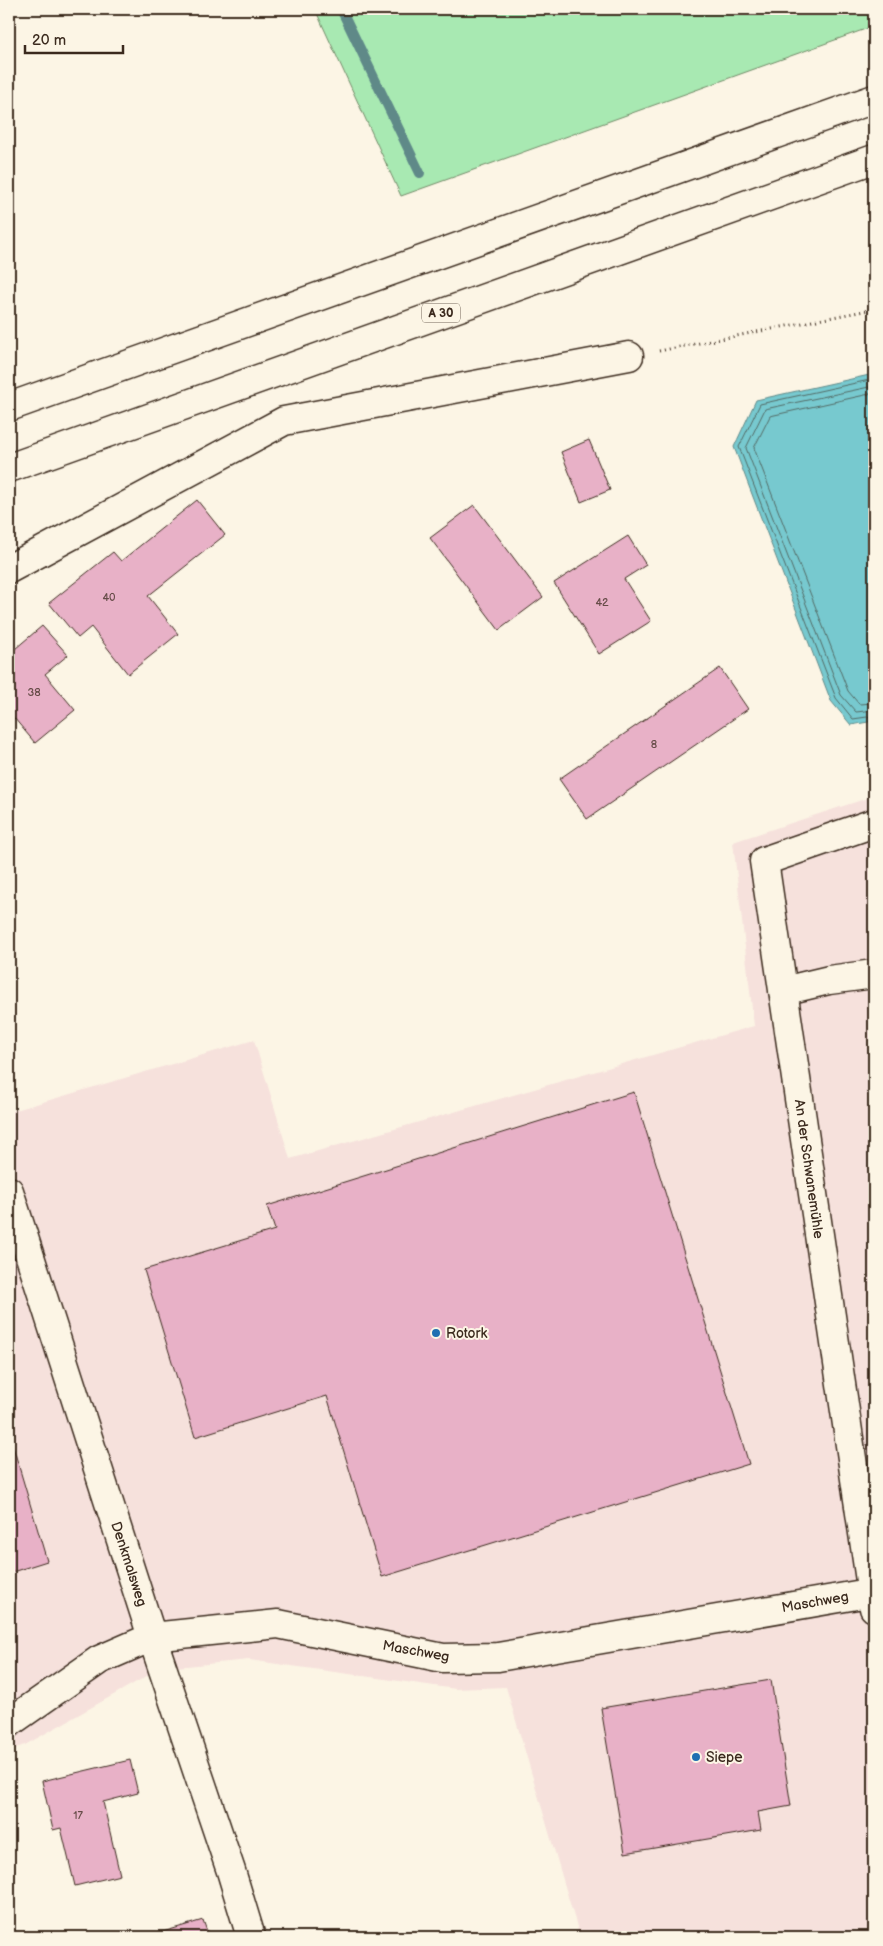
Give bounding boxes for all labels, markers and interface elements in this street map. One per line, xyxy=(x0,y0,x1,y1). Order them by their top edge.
scale bar xyxy=(25,22,122,54)
text: 20 m xyxy=(32,31,66,50)
road number: A 30 xyxy=(422,304,460,322)
house number: 40 xyxy=(102,591,116,604)
house number: 42 xyxy=(595,596,609,609)
house number: 38 xyxy=(27,686,41,699)
house number: 8 xyxy=(651,738,657,751)
street label: An der Schwanemühle xyxy=(791,1098,827,1240)
place label: Rotork xyxy=(446,1325,488,1342)
marker: Rotork xyxy=(430,1327,442,1339)
street label: Denkmalsweg xyxy=(107,1519,151,1609)
street label: Maschweg xyxy=(780,1588,850,1616)
street label: Maschweg xyxy=(381,1637,451,1665)
place label: Siepe xyxy=(706,1749,742,1766)
marker: Siepe xyxy=(690,1751,702,1763)
house number: 17 xyxy=(73,1809,83,1822)

